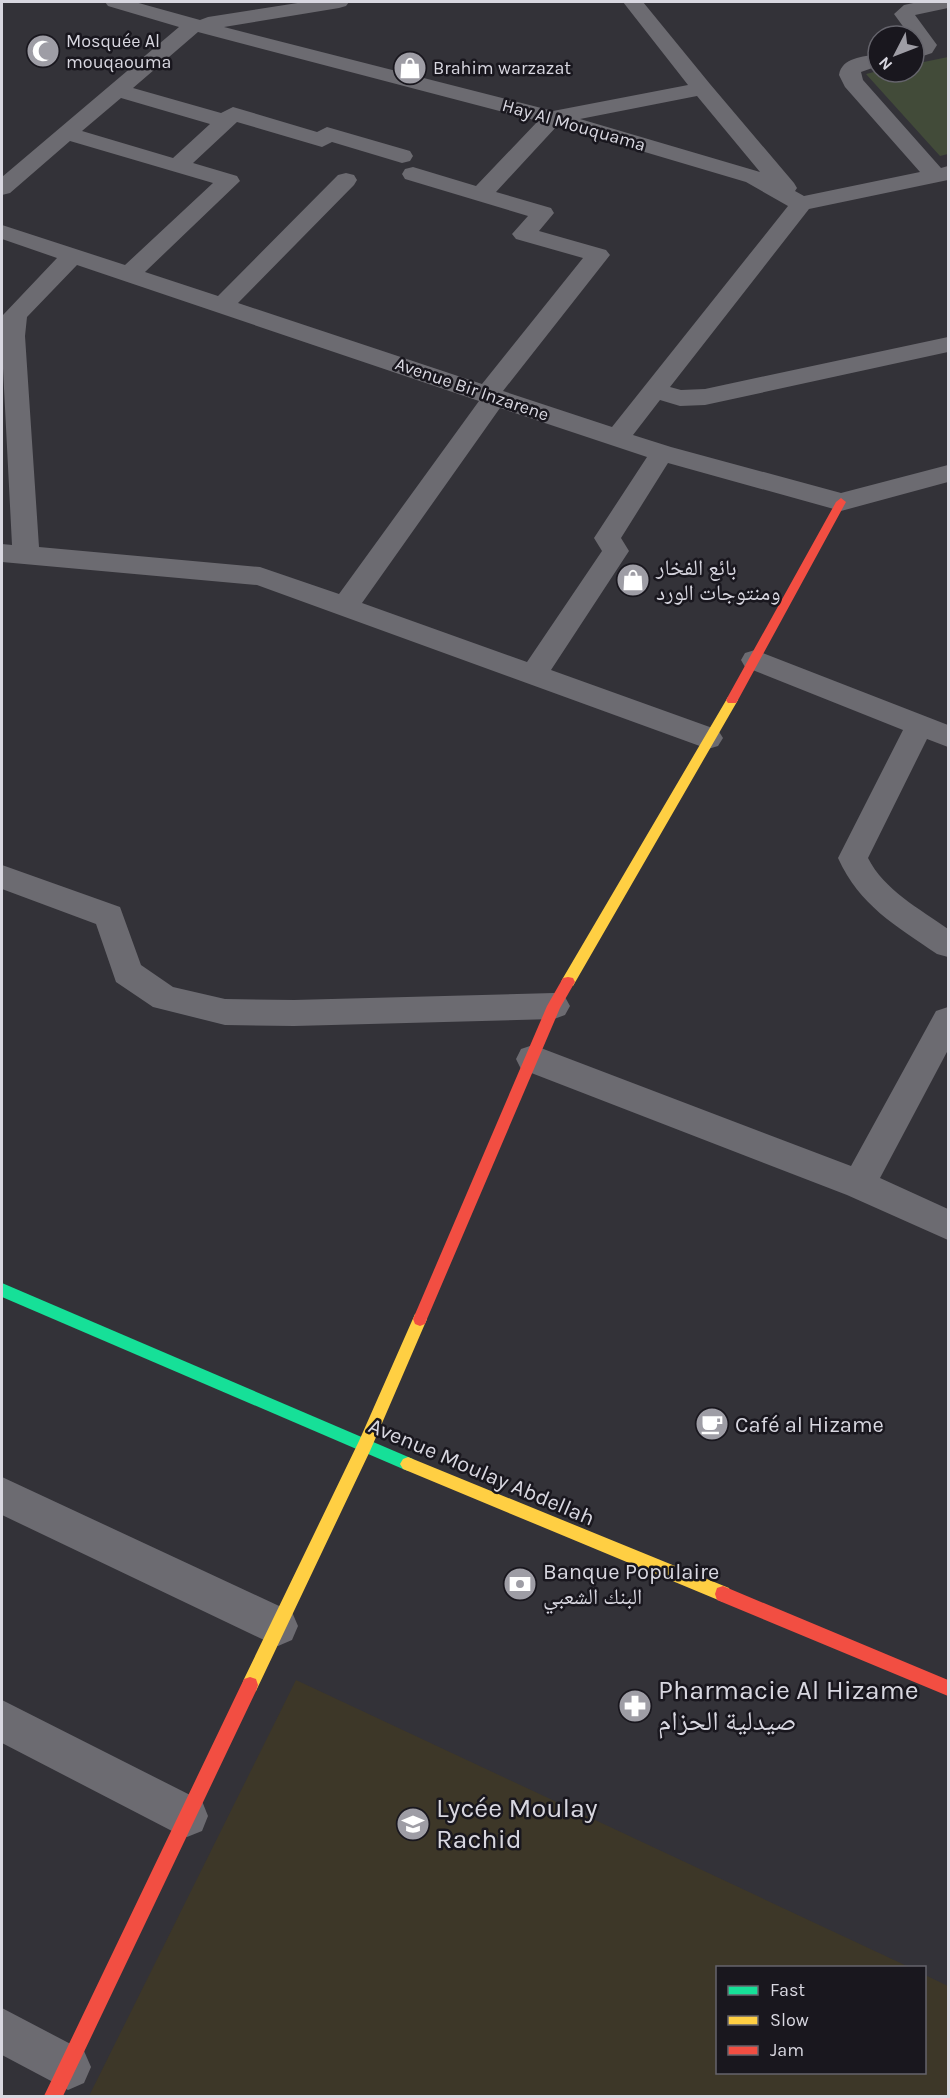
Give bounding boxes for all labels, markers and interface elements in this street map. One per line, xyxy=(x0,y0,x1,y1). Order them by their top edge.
north arrow xyxy=(866,24,926,84)
place label: Mosquée Al mouqaouma xyxy=(66,30,172,73)
mosque icon: Mosquée Al mouqaouma xyxy=(25,33,61,69)
shop icon: Brahim warzazat xyxy=(392,50,428,86)
text: N xyxy=(874,53,896,74)
place label: Brahim warzazat xyxy=(433,57,571,79)
street label: Hay Al Mouquama xyxy=(500,94,648,156)
street label: Avenue Bir Inzarene xyxy=(392,352,552,426)
place label: بائع الفخار ومنتوجات الورد xyxy=(655,555,781,606)
shop icon: بائع الفخار ومنتوجات الورد xyxy=(615,562,651,598)
cafe icon: Café al Hizame xyxy=(694,1406,730,1442)
street label: Avenue Moulay Abdellah xyxy=(365,1412,599,1531)
place label: Café al Hizame xyxy=(735,1412,884,1438)
place label: Banque Populaire البنك الشعبي xyxy=(543,1559,719,1614)
bank icon: Banque Populaire البنك الشعبي xyxy=(502,1566,538,1602)
place label: Pharmacie Al Hizame صيدلية الحزام xyxy=(658,1674,919,1739)
pharmacy icon: Pharmacie Al Hizame صيدلية الحزام xyxy=(617,1688,653,1724)
place label: Lycée Moulay Rachid xyxy=(436,1792,598,1855)
school or university icon: Lycée Moulay Rachid xyxy=(395,1806,431,1842)
legend xyxy=(716,1966,926,2074)
text: Fast xyxy=(770,1979,805,2001)
text: Slow xyxy=(770,2009,809,2031)
text: Jam xyxy=(770,2039,804,2061)

